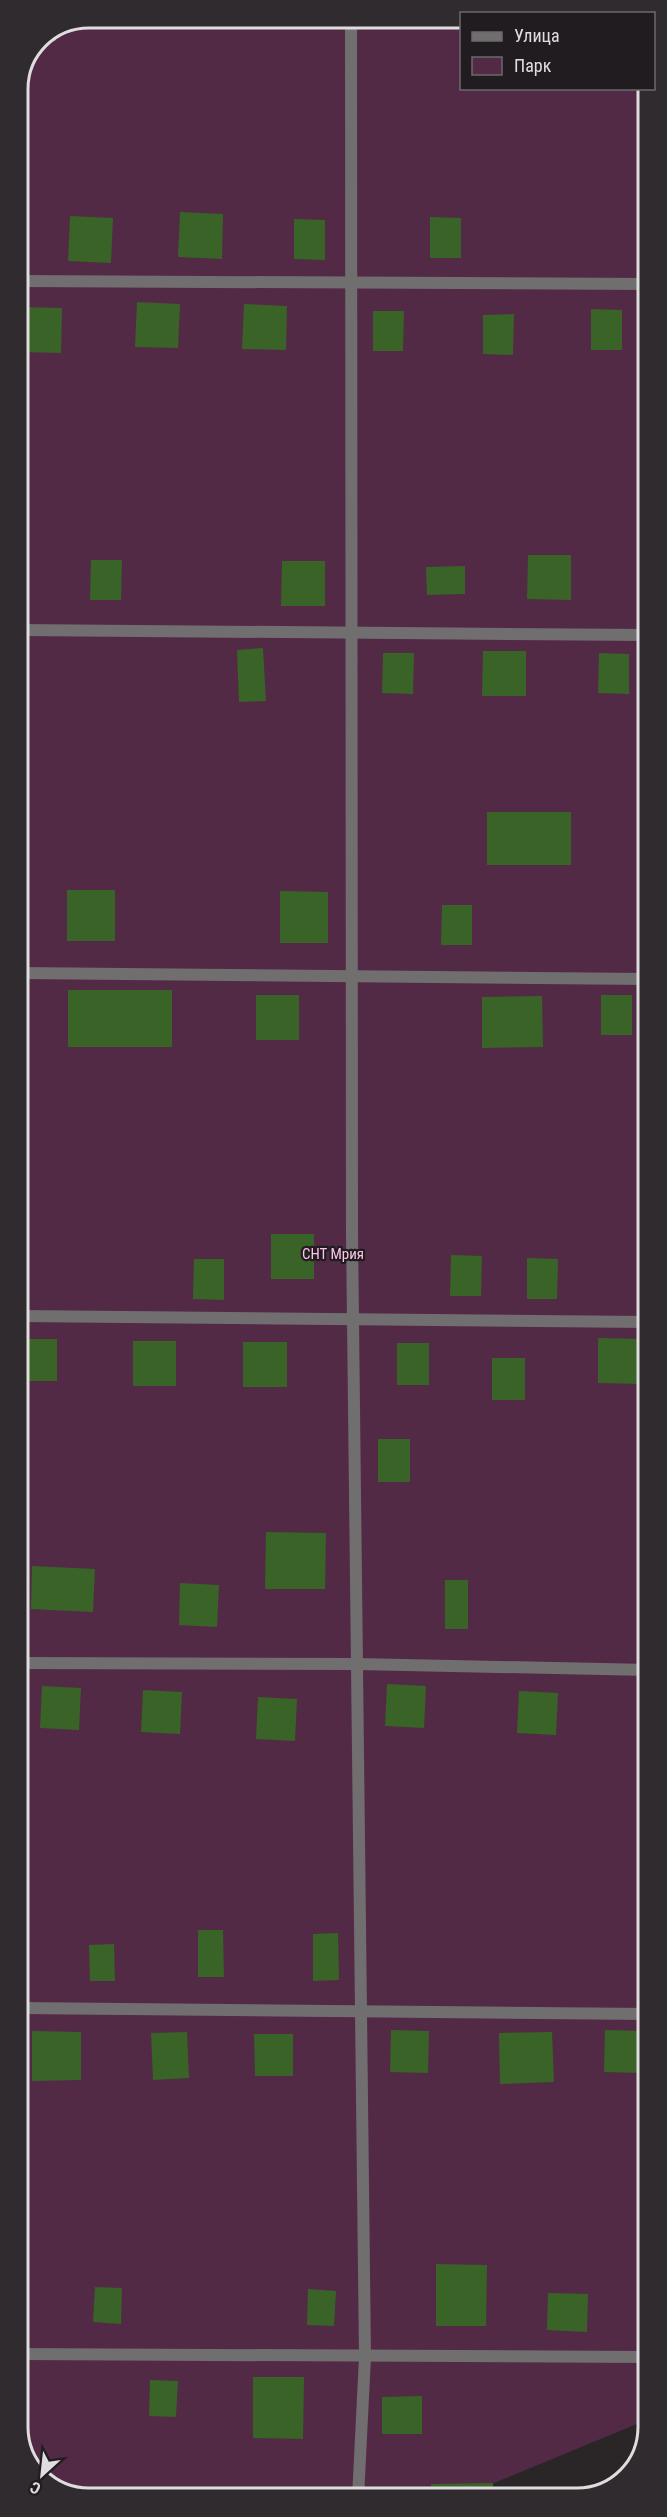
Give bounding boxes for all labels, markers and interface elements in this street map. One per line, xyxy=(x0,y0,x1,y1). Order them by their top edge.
legend xyxy=(460,12,655,90)
text: Улица xyxy=(514,25,560,46)
text: Парк xyxy=(514,55,552,76)
park label: СНТ Мрия xyxy=(302,1245,364,1263)
north arrow xyxy=(12,2445,72,2505)
text: С xyxy=(27,2477,44,2498)

